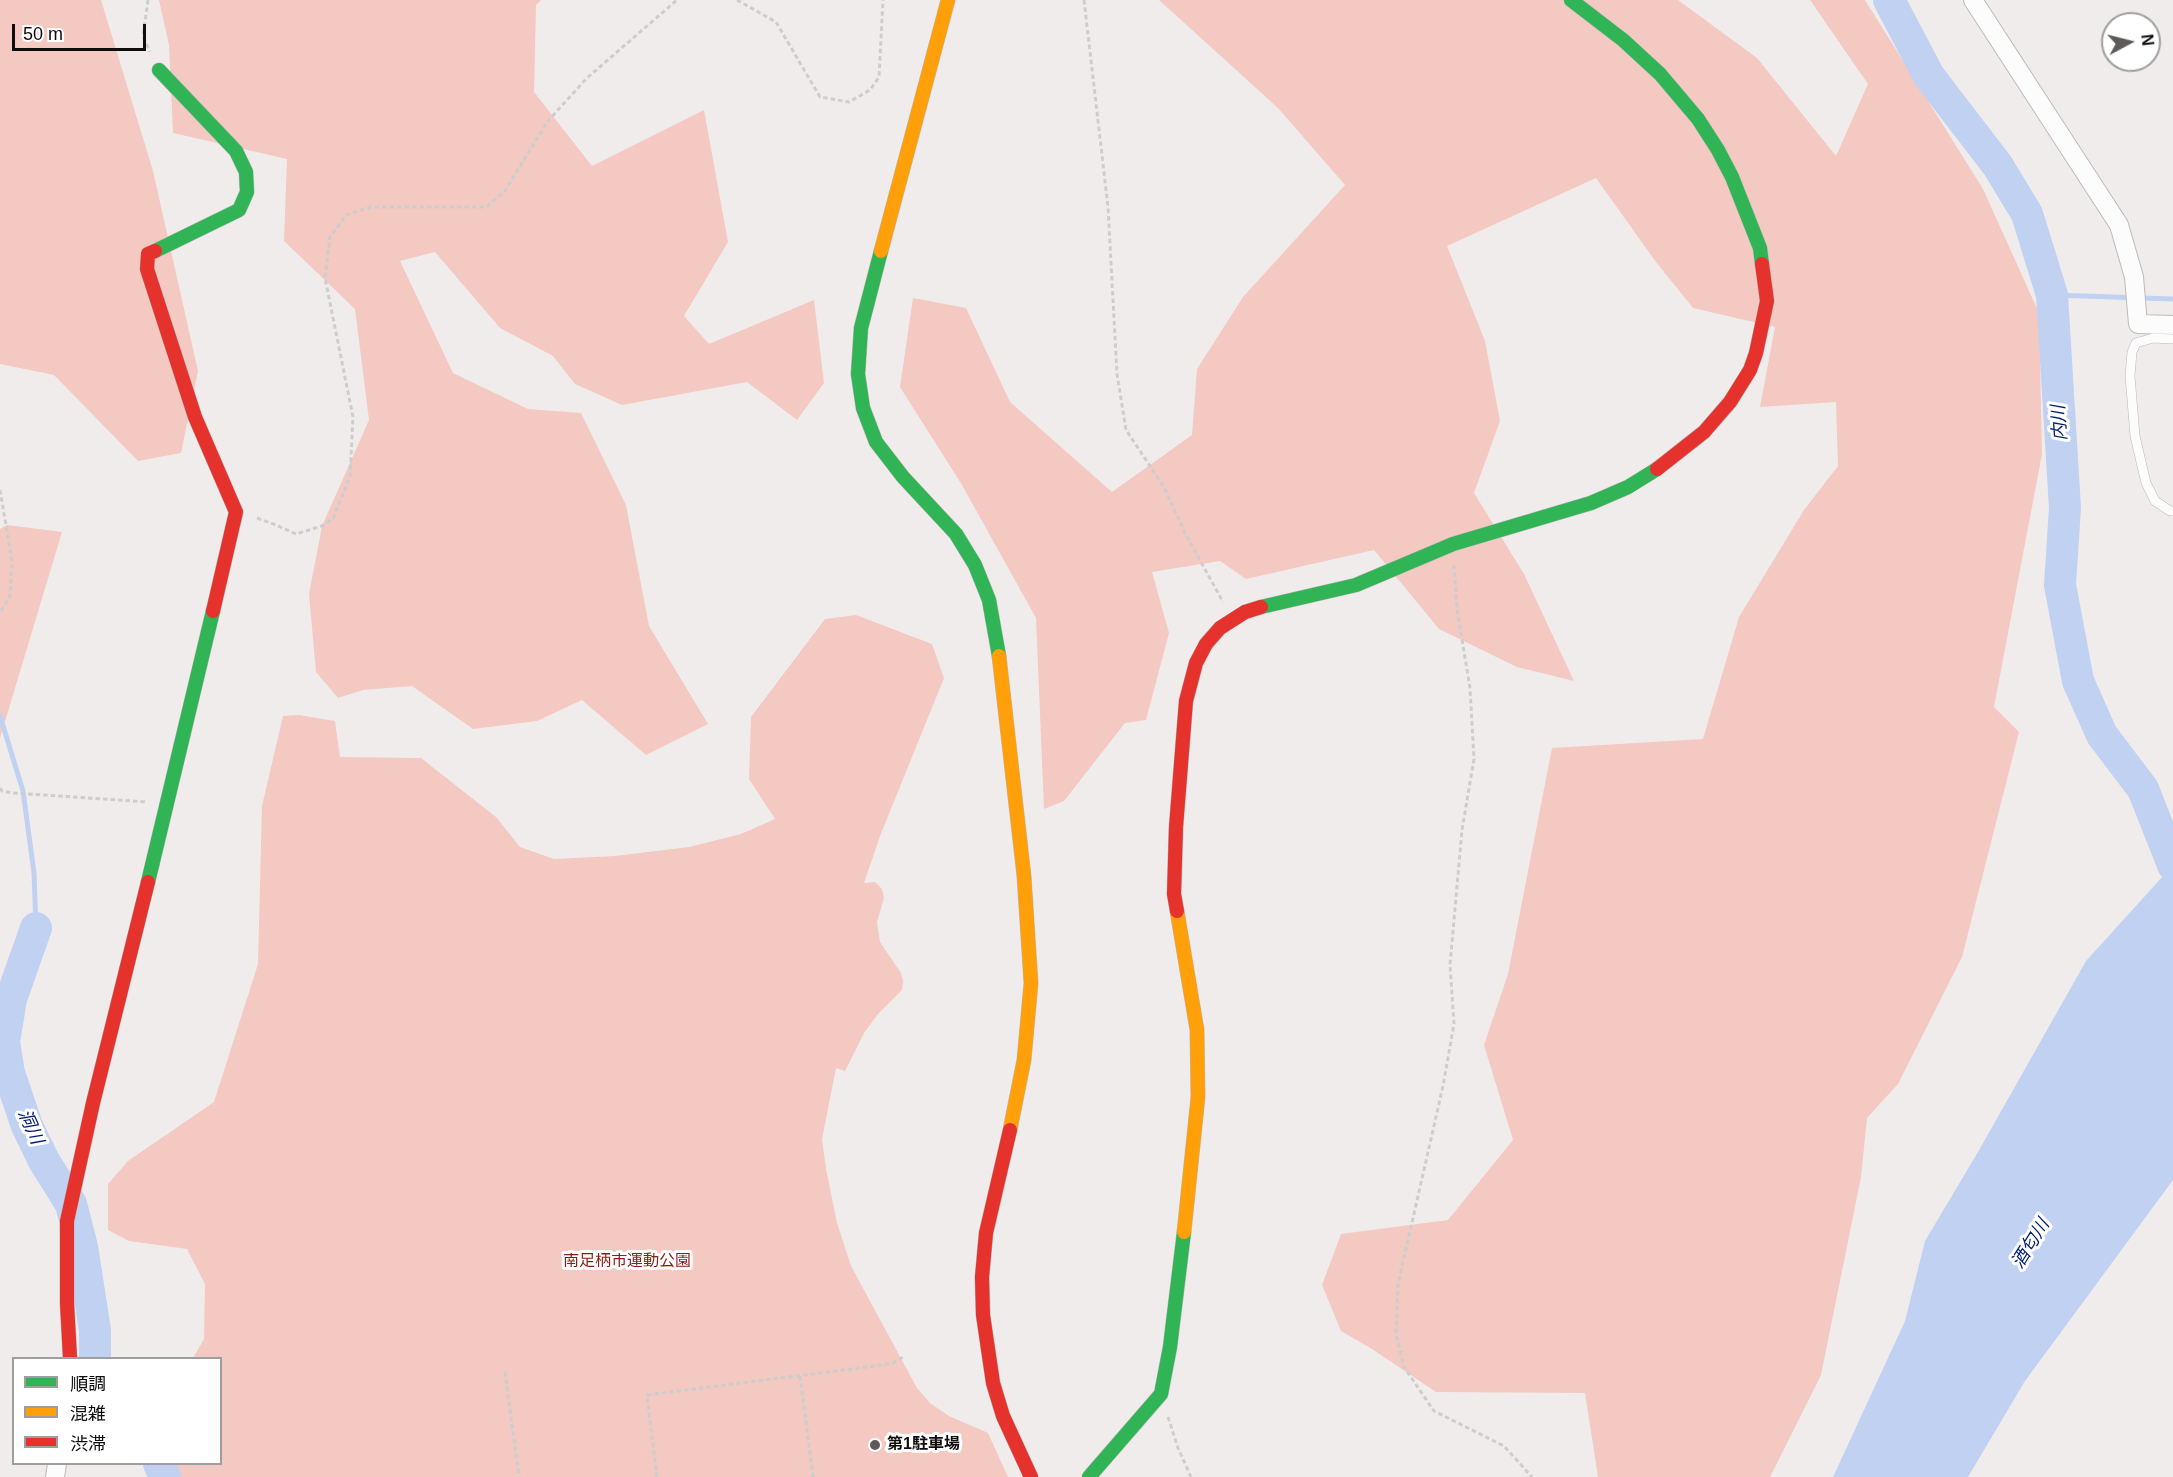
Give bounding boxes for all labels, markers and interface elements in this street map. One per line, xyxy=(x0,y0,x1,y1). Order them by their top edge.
scale bar xyxy=(15,12,148,50)
north arrow xyxy=(2101,12,2161,72)
text: 50 m xyxy=(23,24,63,44)
text: N xyxy=(2138,33,2157,47)
water label: 内川 xyxy=(2048,404,2072,442)
water label: 洞川 xyxy=(13,1106,47,1148)
water label: 酒匂川 xyxy=(2008,1215,2054,1273)
park label: 南足柄市運動公園 xyxy=(563,1252,691,1272)
legend xyxy=(12,1357,222,1465)
text: 順調 xyxy=(70,1374,106,1394)
text: 混雑 xyxy=(70,1404,106,1424)
text: 渋滞 xyxy=(70,1434,106,1454)
place label: 第1駐車場 xyxy=(887,1435,960,1455)
marker: 第1駐車場 xyxy=(868,1438,882,1452)

